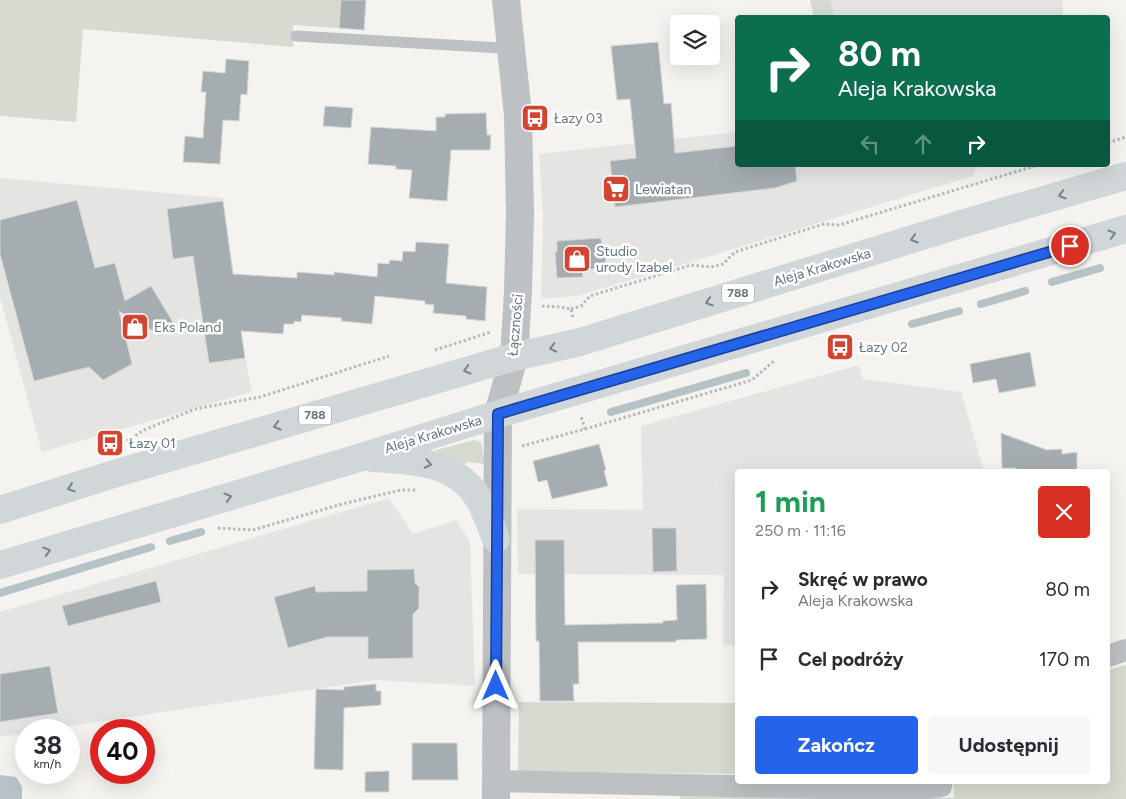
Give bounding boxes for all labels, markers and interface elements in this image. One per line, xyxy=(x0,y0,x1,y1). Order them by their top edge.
map controls xyxy=(670,15,720,65)
button: layers xyxy=(670,15,720,65)
text: 80 m xyxy=(838,33,921,75)
icon: right xyxy=(755,35,820,100)
text: Aleja Krakowska xyxy=(838,75,996,102)
bus stop icon: Łazy 03 xyxy=(520,103,550,133)
place label: Łazy 03 xyxy=(554,110,603,127)
icon: left xyxy=(856,130,884,158)
icon: ahead xyxy=(909,130,937,158)
icon: right xyxy=(962,130,990,158)
supermarket icon: Lewiatan xyxy=(601,174,631,204)
place label: Lewiatan xyxy=(635,181,691,198)
one-way arrow xyxy=(1059,189,1067,199)
pin xyxy=(1049,225,1091,267)
one-way arrow xyxy=(1107,229,1115,239)
icon: arrive xyxy=(1056,232,1084,260)
one-way arrow xyxy=(910,233,919,243)
place label: Studio urody Izabel xyxy=(596,243,672,276)
shop icon: Studio urody Izabel xyxy=(562,244,592,274)
street label: Aleja Krakowska xyxy=(771,245,873,290)
road number: 788 xyxy=(722,284,754,302)
street label: Łączności xyxy=(504,293,527,357)
one-way arrow xyxy=(705,297,713,307)
shop icon: Eks Poland xyxy=(120,312,150,342)
place label: Eks Poland xyxy=(154,319,221,336)
bus stop icon: Łazy 02 xyxy=(825,332,855,362)
place label: Łazy 02 xyxy=(859,339,908,356)
one-way arrow xyxy=(548,342,557,353)
one-way arrow xyxy=(463,365,472,375)
road number: 788 xyxy=(299,406,331,424)
street label: Aleja Krakowska xyxy=(382,412,484,457)
one-way arrow xyxy=(274,420,282,430)
bus stop icon: Łazy 01 xyxy=(95,428,125,458)
place label: Łazy 01 xyxy=(129,435,176,452)
one-way arrow xyxy=(423,458,432,468)
one-way arrow xyxy=(67,482,75,492)
text: 1 min xyxy=(755,483,826,520)
button: close xyxy=(1038,486,1090,538)
one-way arrow xyxy=(223,492,232,502)
text: 250 m · 11:16 xyxy=(755,521,846,540)
one-way arrow xyxy=(42,547,50,557)
text: Skręć w prawo xyxy=(798,568,928,591)
icon: right xyxy=(755,575,783,603)
text: 80 m xyxy=(1045,578,1090,601)
text: Aleja Krakowska xyxy=(798,591,913,610)
icon: arrive xyxy=(755,645,783,673)
text: Cel podróży xyxy=(798,648,904,671)
text: 170 m xyxy=(1039,648,1090,671)
position arrow xyxy=(469,659,521,711)
button: Zakończ xyxy=(755,716,918,774)
button: Udostępnij xyxy=(928,716,1090,774)
speed limit sign: 40 xyxy=(90,719,155,784)
text: 38 xyxy=(33,730,62,760)
text: km/h xyxy=(34,757,61,771)

